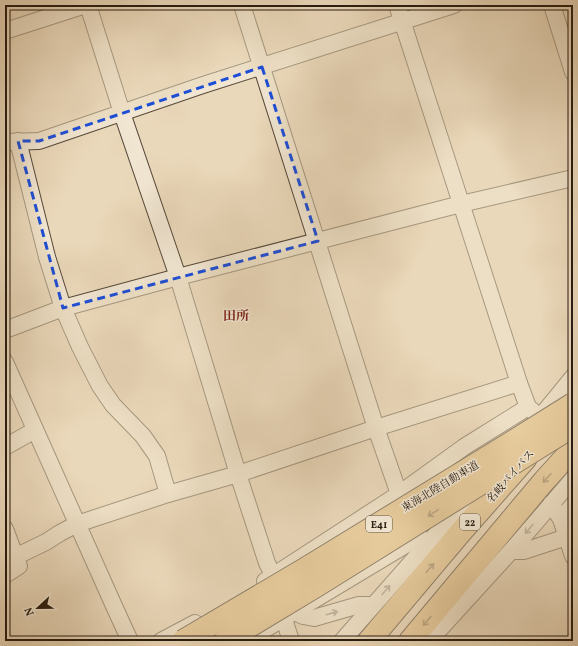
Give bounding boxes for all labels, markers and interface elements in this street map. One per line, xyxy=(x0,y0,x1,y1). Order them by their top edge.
district label: 田所 xyxy=(223,308,249,326)
street label: 名岐バイパス xyxy=(484,447,538,507)
street label: 東海北陸自動車道 xyxy=(399,458,482,516)
one-way arrow xyxy=(543,473,552,483)
one-way arrow xyxy=(428,509,439,517)
road number: 22 xyxy=(460,514,480,530)
road number: E41 xyxy=(366,516,392,532)
one-way arrow xyxy=(525,524,534,535)
one-way arrow xyxy=(426,563,435,574)
one-way arrow xyxy=(382,585,391,596)
north arrow xyxy=(18,588,58,628)
text: N xyxy=(22,605,39,618)
one-way arrow xyxy=(325,609,338,616)
one-way arrow xyxy=(423,615,432,626)

